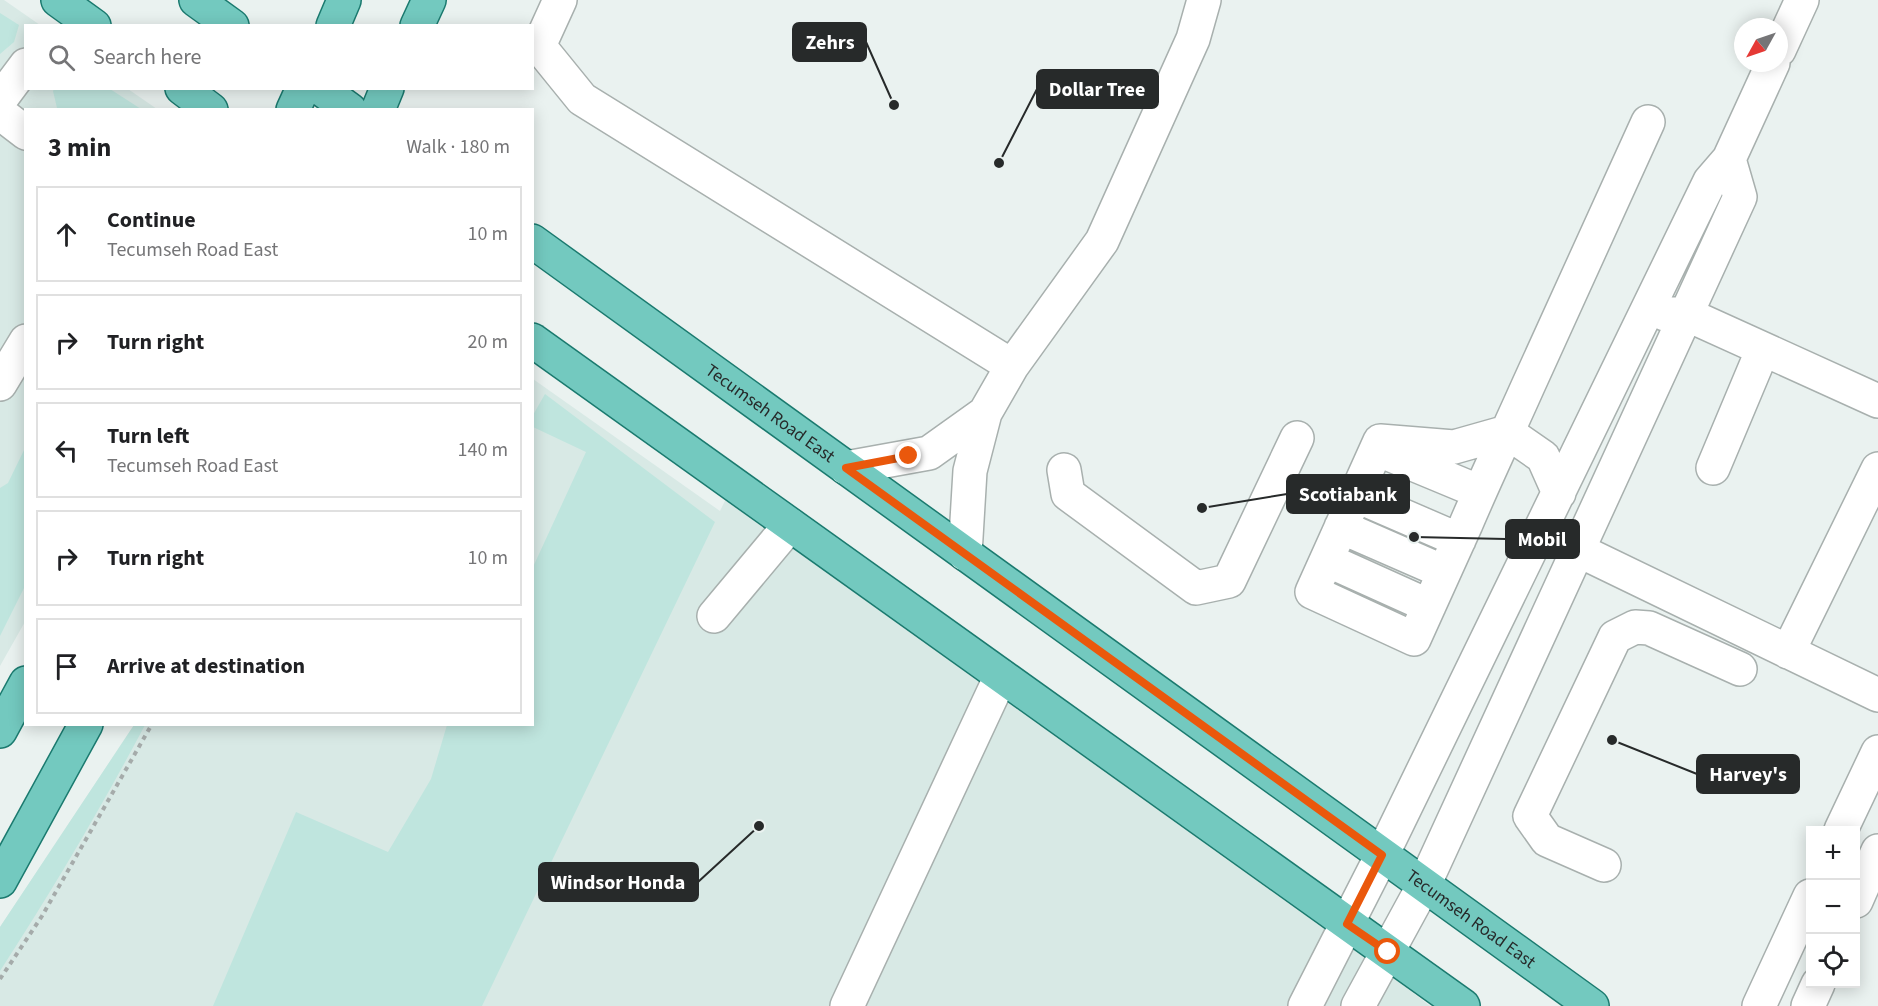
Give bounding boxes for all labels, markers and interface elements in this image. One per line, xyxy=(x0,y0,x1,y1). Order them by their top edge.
north arrow xyxy=(1734,18,1788,72)
callout: Zehrs xyxy=(793,23,866,61)
search box xyxy=(24,24,534,90)
text: Zehrs xyxy=(806,29,855,57)
icon: search xyxy=(45,41,78,74)
text: Search here xyxy=(93,41,201,73)
callout: Dollar Tree xyxy=(1037,70,1158,108)
text: Dollar Tree xyxy=(1049,76,1145,104)
text: 3 min xyxy=(48,129,111,166)
text: Walk · 180 m xyxy=(406,133,510,161)
text: Continue xyxy=(107,204,196,236)
icon: ahead xyxy=(50,218,83,251)
text: 10 m xyxy=(468,220,508,248)
text: Tecumseh Road East xyxy=(107,236,278,264)
icon: right xyxy=(50,326,83,359)
text: Turn right xyxy=(107,326,204,358)
text: 20 m xyxy=(468,328,508,356)
street label: Tecumseh Road East xyxy=(700,358,840,468)
text: Turn left xyxy=(107,420,189,452)
icon: left xyxy=(50,434,83,467)
text: 140 m xyxy=(458,436,508,464)
route end xyxy=(895,442,921,468)
text: Tecumseh Road East xyxy=(107,452,278,480)
callout: Scotiabank xyxy=(1287,475,1409,513)
text: Scotiabank xyxy=(1299,481,1397,509)
callout: Mobil xyxy=(1506,520,1579,558)
text: Mobil xyxy=(1517,526,1567,554)
icon: right xyxy=(50,542,83,575)
text: Turn right xyxy=(107,542,204,574)
text: 10 m xyxy=(468,544,508,572)
icon: arrive xyxy=(50,650,83,683)
text: Arrive at destination xyxy=(107,650,305,682)
callout: Harvey's xyxy=(1697,755,1799,793)
text: Harvey's xyxy=(1709,761,1787,789)
map controls xyxy=(1806,826,1860,988)
button: + xyxy=(1806,826,1860,880)
callout: Windsor Honda xyxy=(539,863,698,901)
street label: Tecumseh Road East xyxy=(1401,863,1541,974)
text: Windsor Honda xyxy=(551,869,685,897)
button: − xyxy=(1806,880,1860,934)
button: locate xyxy=(1806,934,1860,988)
route start xyxy=(1374,938,1400,964)

